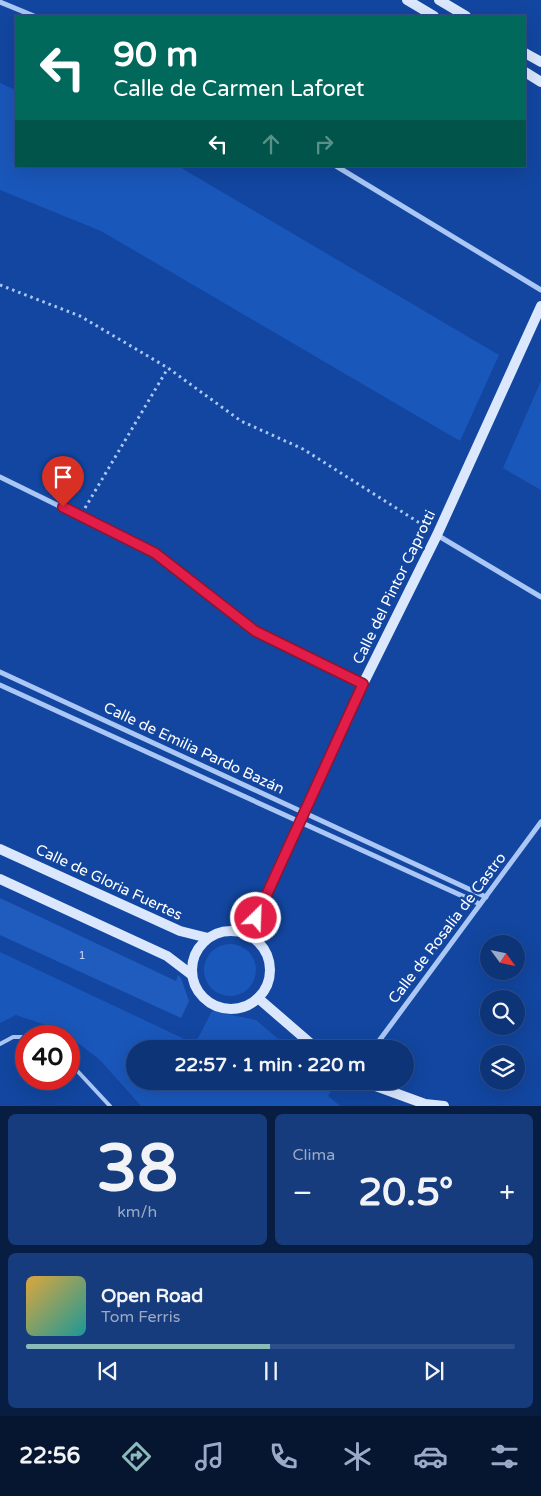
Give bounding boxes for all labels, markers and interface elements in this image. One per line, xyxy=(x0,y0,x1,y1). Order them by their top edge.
text: 90 m xyxy=(113,34,198,76)
icon: left xyxy=(30,35,95,100)
text: Calle de Carmen Laforet xyxy=(113,76,365,102)
icon: left xyxy=(204,130,232,158)
icon: ahead xyxy=(257,130,285,158)
icon: right xyxy=(310,130,338,158)
pin xyxy=(42,456,84,507)
icon: arrive xyxy=(49,463,77,491)
street label: Calle del Pintor Caprotti xyxy=(349,507,439,667)
street label: Calle de Emilia Pardo Bazán xyxy=(101,698,287,798)
street label: Calle de Gloria Fuertes xyxy=(33,840,185,924)
street label: Calle de Rosalía de Castro xyxy=(384,849,510,1007)
position arrow xyxy=(229,891,281,943)
north arrow xyxy=(480,935,525,980)
map controls xyxy=(480,935,525,1090)
house number: 1 xyxy=(78,948,86,962)
button: search xyxy=(480,990,525,1035)
speed limit sign: 40 xyxy=(15,1025,80,1090)
button: layers xyxy=(480,1045,525,1090)
text: 22:57 · 1 min · 220 m xyxy=(174,1054,366,1076)
text: 38 xyxy=(96,1130,178,1209)
text: Clima xyxy=(293,1145,335,1165)
text: 20.5° xyxy=(358,1170,453,1216)
text: − xyxy=(293,1176,312,1210)
text: + xyxy=(499,1176,515,1210)
text: km/h xyxy=(117,1202,157,1222)
text: Open Road xyxy=(101,1285,203,1307)
text: Tom Ferris xyxy=(101,1307,180,1327)
icon: previous xyxy=(94,1357,122,1385)
icon: pause xyxy=(257,1357,285,1385)
icon: next xyxy=(420,1357,448,1385)
icon: directions xyxy=(119,1439,154,1474)
icon: music xyxy=(192,1439,227,1474)
icon: phone xyxy=(266,1439,301,1474)
icon: climate xyxy=(340,1439,375,1474)
icon: car xyxy=(413,1439,448,1474)
icon: filters xyxy=(487,1439,522,1474)
text: 22:56 xyxy=(19,1443,80,1469)

